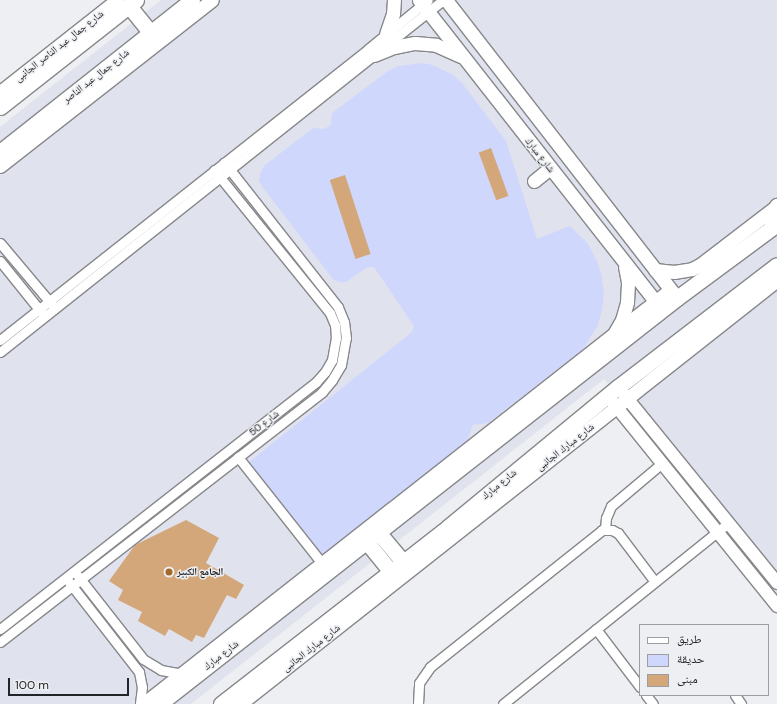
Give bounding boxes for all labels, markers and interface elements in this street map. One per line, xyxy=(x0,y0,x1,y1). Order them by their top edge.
street label: شارع جمال عبد الناصر الجانبى xyxy=(12,8,106,84)
street label: شارع جمال عبد الناصر xyxy=(61,46,131,106)
street label: شارع مبارك xyxy=(523,135,557,175)
street label: شارع 50 xyxy=(247,408,281,438)
street label: شارع مبارك الجانبى xyxy=(534,421,596,473)
street label: شارع مبارك xyxy=(479,466,519,502)
place label: الجامع الكبير xyxy=(177,566,223,578)
marker: الجامع الكبير xyxy=(164,567,174,577)
street label: شارع مبارك الجانبى xyxy=(280,622,342,674)
legend xyxy=(639,624,769,696)
text: طريق xyxy=(677,631,702,647)
street label: شارع مبارك xyxy=(201,638,241,672)
text: حديقة xyxy=(677,651,705,667)
scale bar xyxy=(10,670,131,696)
text: مبنى xyxy=(677,671,698,687)
text: 100 m xyxy=(15,677,49,693)

